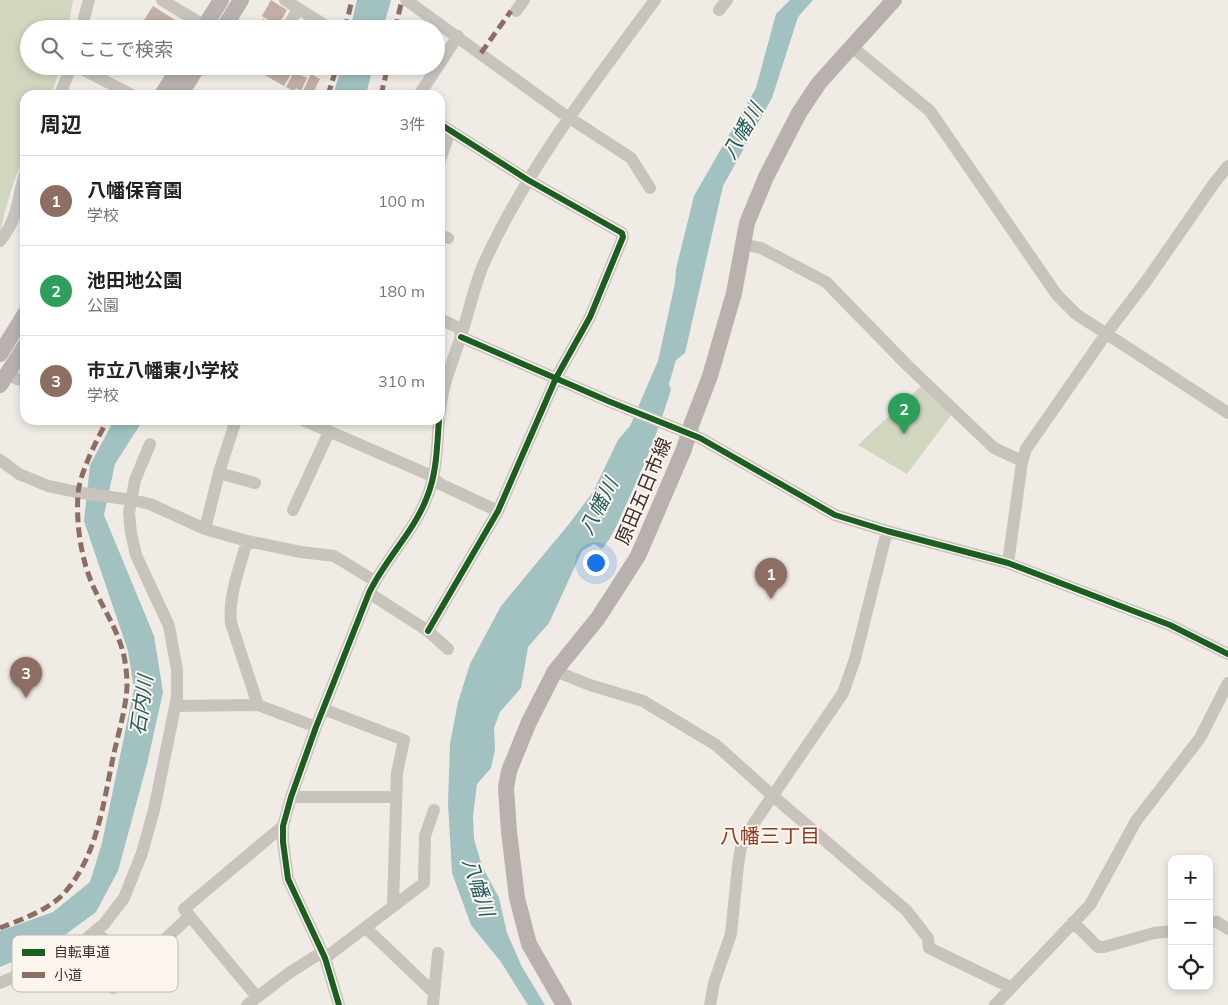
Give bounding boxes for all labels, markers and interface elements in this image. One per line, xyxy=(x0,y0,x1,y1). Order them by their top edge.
search box xyxy=(20,20,445,75)
icon: search xyxy=(38,34,66,62)
text: ここで検索 xyxy=(78,37,173,61)
water label: 八幡川 xyxy=(716,97,769,163)
text: 周辺 xyxy=(40,111,82,137)
text: 3件 xyxy=(399,114,425,134)
text: 八幡保育園 xyxy=(87,178,182,202)
text: 1 xyxy=(51,191,61,211)
text: 100 m xyxy=(378,191,425,211)
text: 学校 xyxy=(87,205,119,225)
text: 池田地公園 xyxy=(87,268,182,292)
text: 2 xyxy=(51,281,61,301)
text: 180 m xyxy=(378,281,425,301)
text: 公園 xyxy=(87,295,119,315)
text: 市立八幡東小学校 xyxy=(87,358,239,382)
text: 3 xyxy=(51,371,61,391)
text: 310 m xyxy=(378,371,425,391)
text: 学校 xyxy=(87,385,119,405)
pin: 2 xyxy=(888,393,920,434)
street label: 原田五日市線 xyxy=(610,434,676,548)
water label: 八幡川 xyxy=(573,472,624,538)
your location xyxy=(583,550,609,576)
pin: 1 xyxy=(755,558,787,599)
pin: 3 xyxy=(10,657,42,698)
water label: 石内川 xyxy=(124,672,158,736)
district label: 八幡三丁目 xyxy=(720,823,820,848)
water label: 八幡川 xyxy=(458,855,501,921)
map controls xyxy=(1168,855,1213,990)
button: + xyxy=(1168,855,1213,900)
button: − xyxy=(1168,900,1213,945)
legend xyxy=(12,935,178,992)
text: 自転車道 xyxy=(54,943,110,961)
button: locate xyxy=(1168,945,1213,990)
text: 小道 xyxy=(54,966,82,984)

